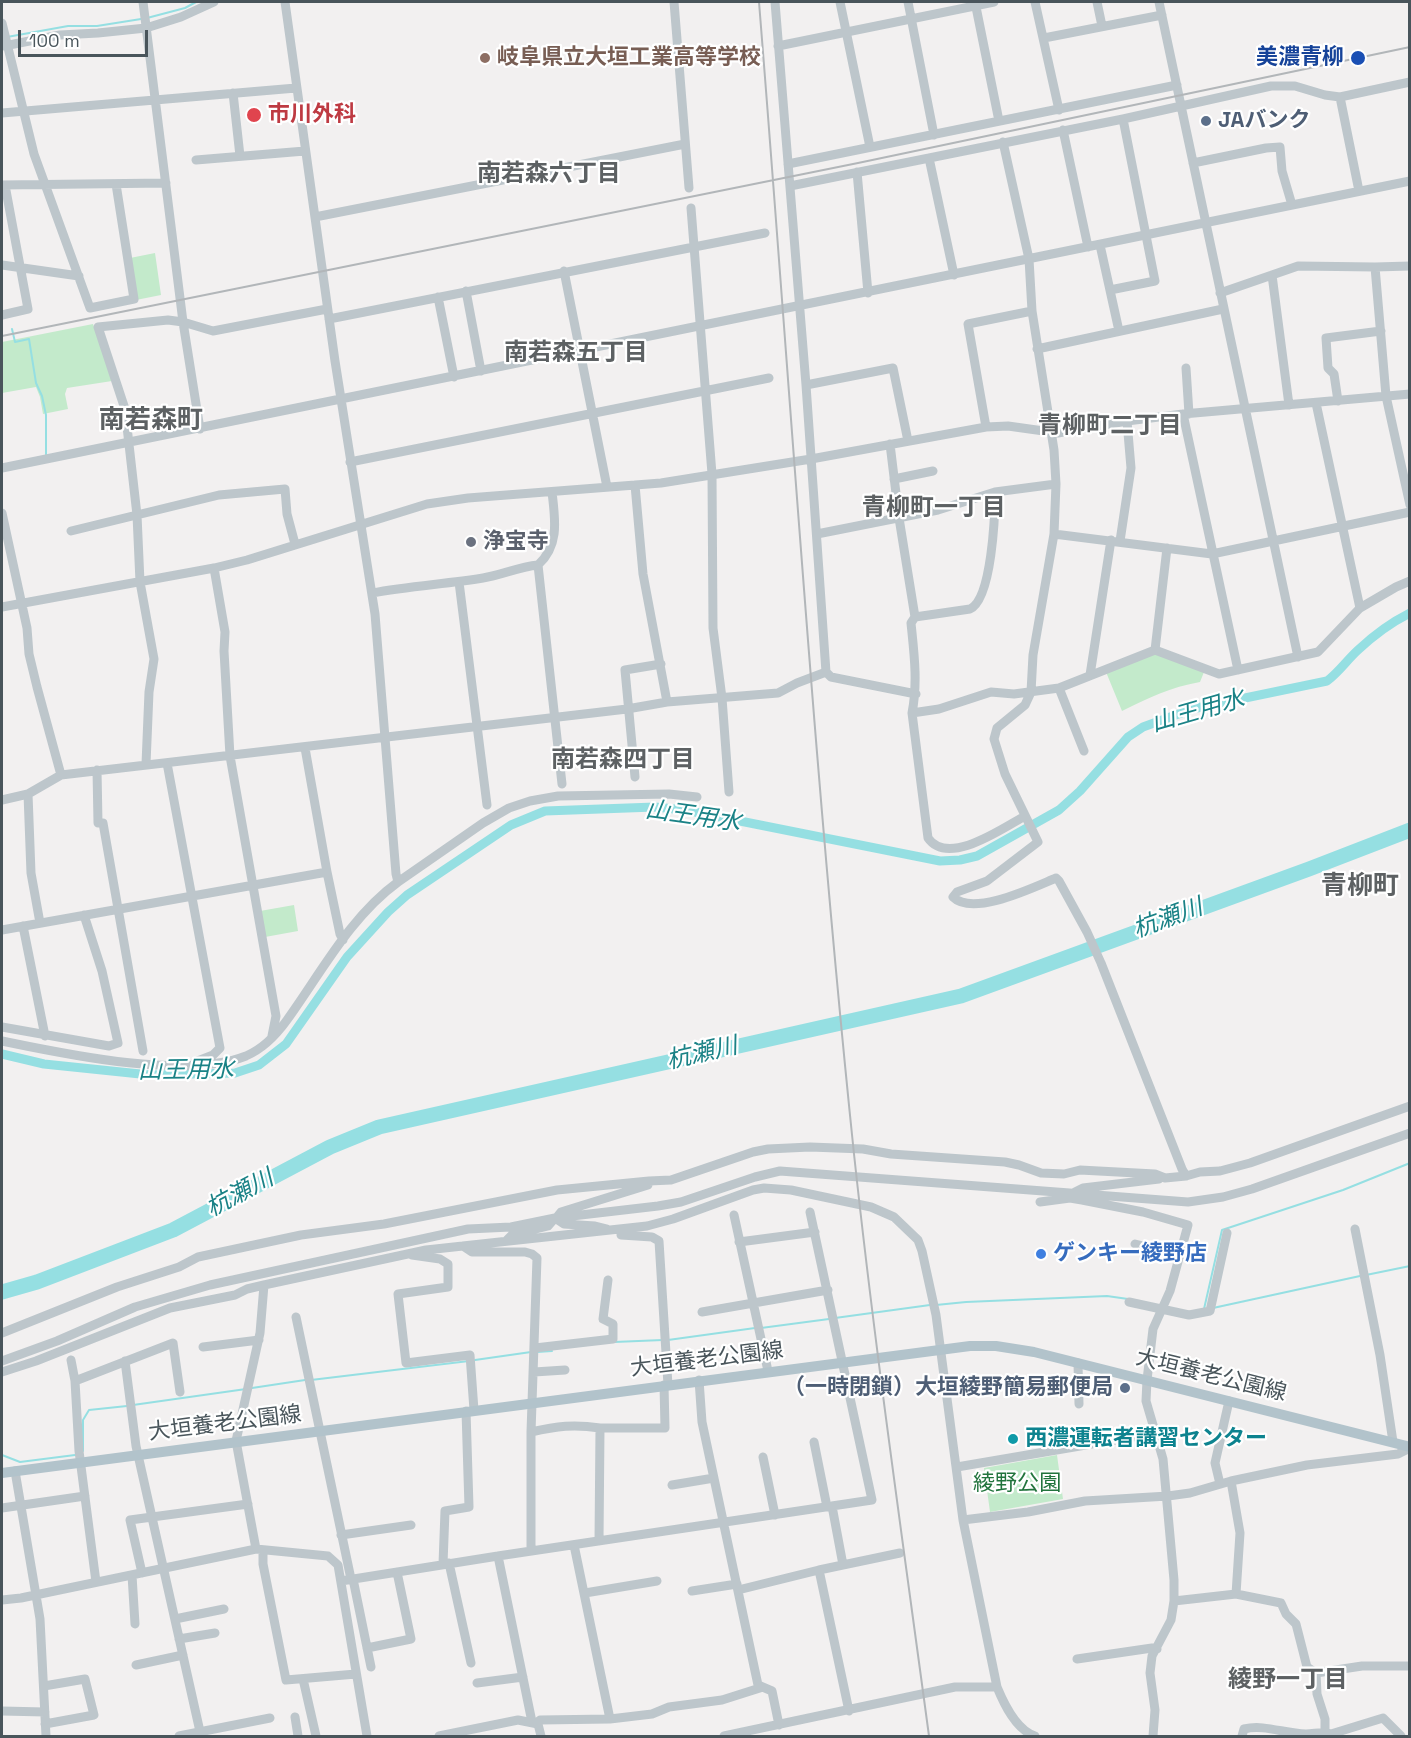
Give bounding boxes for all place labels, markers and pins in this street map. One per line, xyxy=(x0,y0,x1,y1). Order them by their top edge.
place label: 岐阜県立大垣工業高等学校 xyxy=(497,45,761,71)
place label: 美濃青柳 xyxy=(1256,45,1344,71)
marker: 美濃青柳 xyxy=(1349,49,1367,67)
marker: 岐阜県立大垣工業高等学校 xyxy=(478,51,492,65)
place label: 市川外科 xyxy=(268,102,356,128)
marker: 市川外科 xyxy=(245,106,263,124)
place label: JAバンク xyxy=(1218,108,1311,134)
marker: JAバンク xyxy=(1199,114,1213,128)
place label: 浄宝寺 xyxy=(483,529,549,555)
marker: 浄宝寺 xyxy=(464,535,478,549)
place label: ゲンキー綾野店 xyxy=(1053,1241,1207,1267)
marker: ゲンキー綾野店 xyxy=(1034,1247,1048,1261)
place label: （一時閉鎖）大垣綾野簡易郵便局 xyxy=(783,1375,1113,1401)
marker: （一時閉鎖）大垣綾野簡易郵便局 xyxy=(1118,1381,1132,1395)
place label: 西濃運転者講習センター xyxy=(1025,1426,1267,1452)
marker: 西濃運転者講習センター xyxy=(1006,1432,1020,1446)

